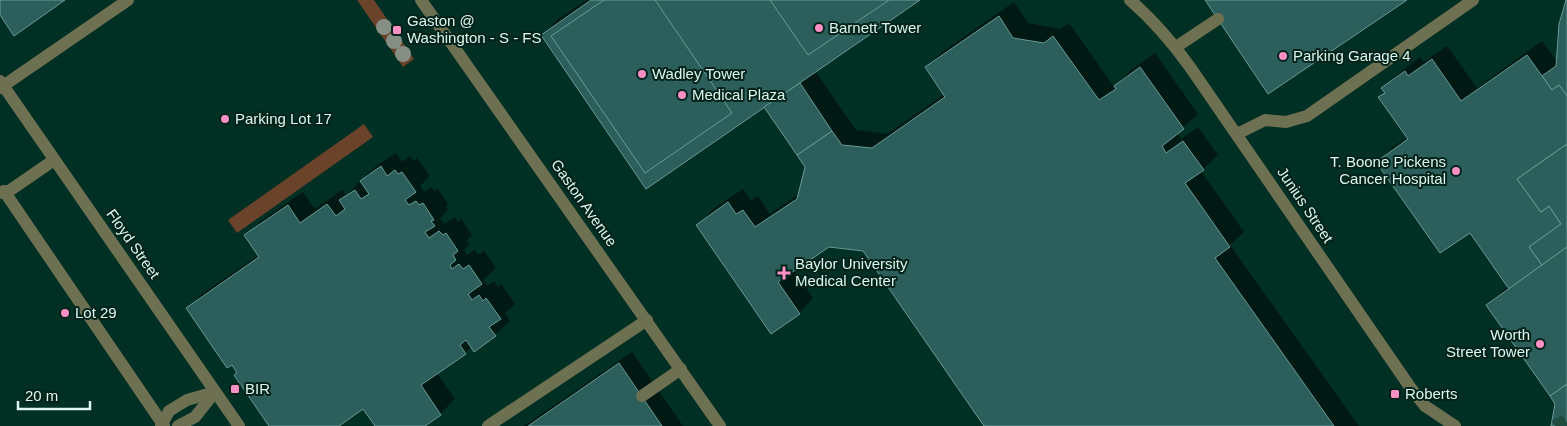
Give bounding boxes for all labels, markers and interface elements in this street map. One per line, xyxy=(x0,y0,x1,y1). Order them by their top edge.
place label: Gaston @ Washington - S - FS xyxy=(407,12,542,46)
place label: Barnett Tower xyxy=(829,19,921,36)
marker: Barnett Tower xyxy=(813,22,825,34)
marker: Gaston @ Washington - S - FS xyxy=(391,24,403,36)
place label: Parking Garage 4 xyxy=(1293,47,1411,64)
marker: Parking Garage 4 xyxy=(1277,50,1289,62)
place label: Wadley Tower xyxy=(652,65,745,82)
marker: Wadley Tower xyxy=(636,68,648,80)
place label: Medical Plaza xyxy=(692,86,786,103)
marker: Medical Plaza xyxy=(676,89,688,101)
place label: Parking Lot 17 xyxy=(235,110,332,127)
marker: Parking Lot 17 xyxy=(219,113,231,125)
place label: T. Boone Pickens Cancer Hospital xyxy=(1330,153,1446,187)
street label: Gaston Avenue xyxy=(548,156,621,249)
street label: Junius Street xyxy=(1274,164,1337,246)
marker: T. Boone Pickens Cancer Hospital xyxy=(1450,165,1462,177)
street label: Floyd Street xyxy=(103,206,164,282)
place label: Baylor University Medical Center xyxy=(795,255,908,289)
marker: Baylor University Medical Center xyxy=(777,266,791,280)
place label: Lot 29 xyxy=(75,304,117,321)
marker: Lot 29 xyxy=(59,307,71,319)
place label: Worth Street Tower xyxy=(1446,326,1530,360)
marker: Worth Street Tower xyxy=(1534,338,1546,350)
scale bar xyxy=(18,378,90,410)
place label: BIR xyxy=(245,380,270,397)
marker: BIR xyxy=(229,383,241,395)
place label: Roberts xyxy=(1405,385,1458,402)
text: 20 m xyxy=(25,387,58,404)
marker: Roberts xyxy=(1389,388,1401,400)

